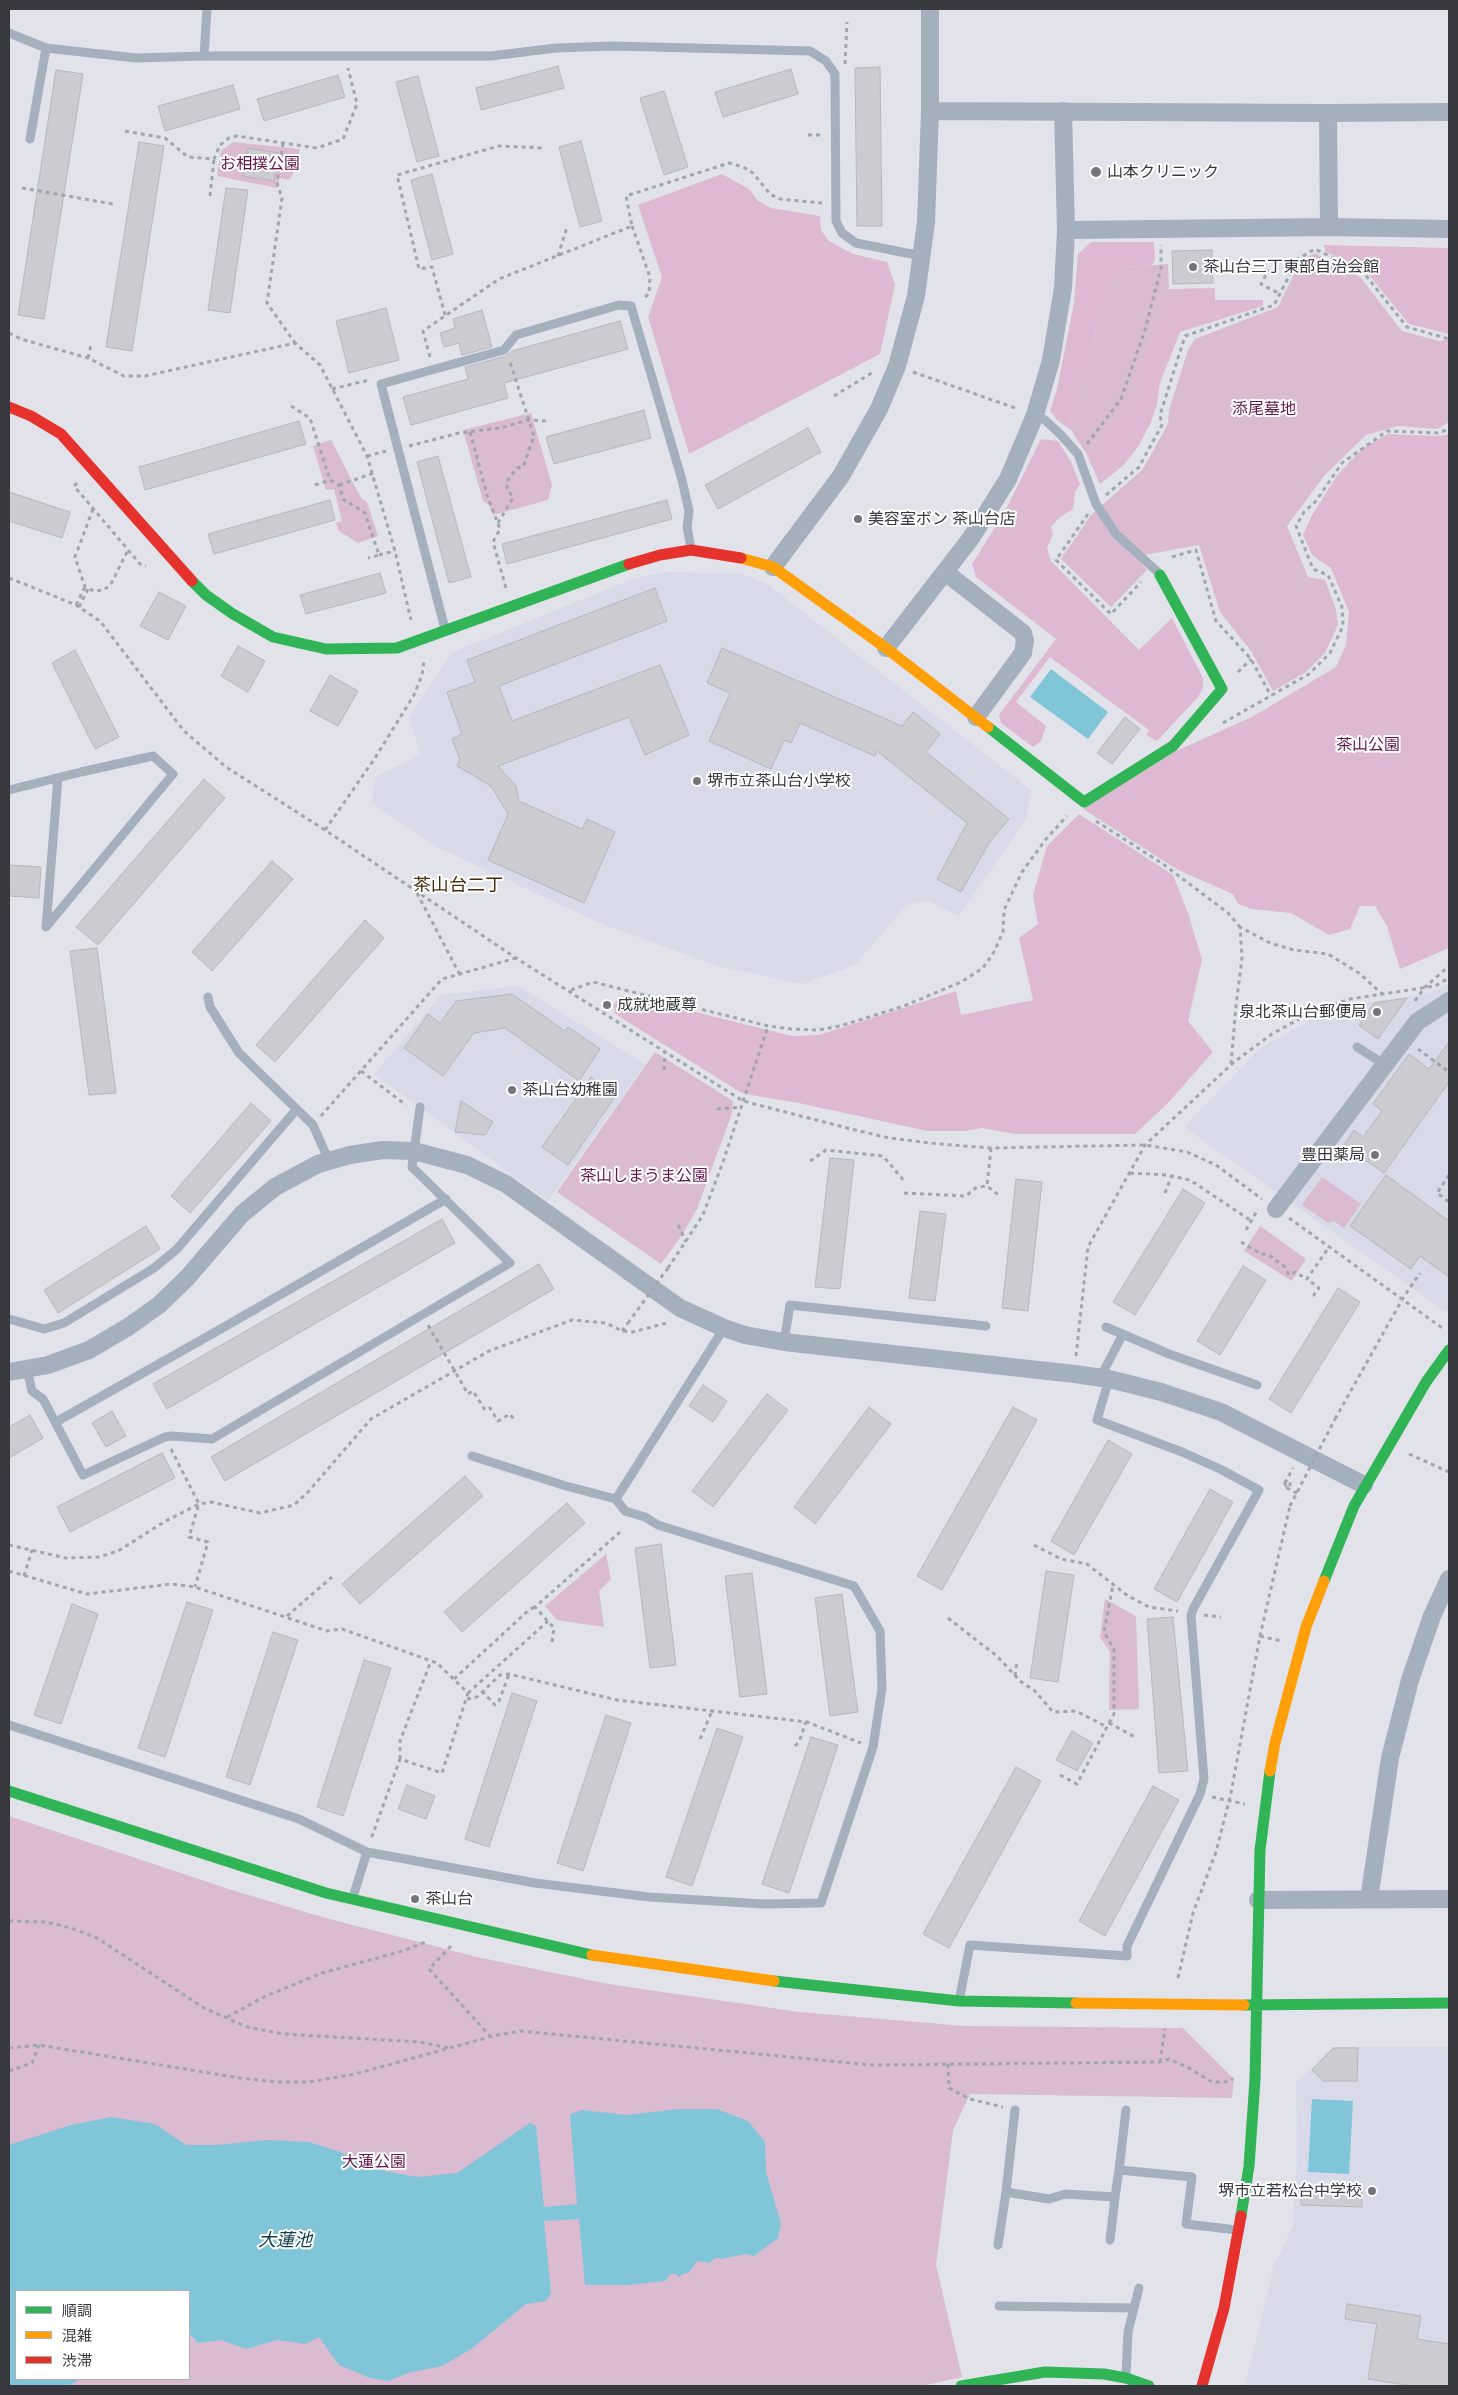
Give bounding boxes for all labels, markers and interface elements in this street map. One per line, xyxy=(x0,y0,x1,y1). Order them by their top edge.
park label: お相撲公園 xyxy=(220,154,300,174)
place label: 山本クリニック xyxy=(1107,162,1219,182)
marker: 山本クリニック xyxy=(1089,165,1103,179)
place label: 茶山台三丁東部自治会館 xyxy=(1203,257,1379,277)
marker: 茶山台三丁東部自治会館 xyxy=(1187,261,1199,273)
park label: 添尾墓地 xyxy=(1232,399,1296,419)
place label: 美容室ボン 茶山台店 xyxy=(868,509,1016,529)
marker: 美容室ボン 茶山台店 xyxy=(852,513,864,525)
park label: 茶山公園 xyxy=(1336,735,1400,755)
place label: 堺市立茶山台小学校 xyxy=(707,771,851,791)
marker: 堺市立茶山台小学校 xyxy=(691,775,703,787)
district label: 茶山台二丁 xyxy=(413,875,503,897)
place label: 成就地蔵尊 xyxy=(617,995,697,1015)
marker: 成就地蔵尊 xyxy=(601,999,613,1011)
place label: 泉北茶山台郵便局 xyxy=(1239,1002,1367,1022)
marker: 泉北茶山台郵便局 xyxy=(1371,1006,1383,1018)
place label: 茶山台幼稚園 xyxy=(522,1080,618,1100)
marker: 茶山台幼稚園 xyxy=(506,1084,518,1096)
place label: 豊田薬局 xyxy=(1301,1145,1365,1165)
marker: 豊田薬局 xyxy=(1369,1149,1381,1161)
park label: 茶山しまうま公園 xyxy=(580,1166,708,1186)
place label: 茶山台 xyxy=(425,1889,473,1909)
marker: 茶山台 xyxy=(409,1893,421,1905)
park label: 大蓮公園 xyxy=(342,2152,406,2172)
place label: 堺市立若松台中学校 xyxy=(1218,2181,1362,2201)
marker: 堺市立若松台中学校 xyxy=(1366,2185,1378,2197)
water label: 大蓮池 xyxy=(258,2230,312,2252)
legend xyxy=(15,2290,190,2380)
text: 順調 xyxy=(62,2301,92,2320)
text: 混雑 xyxy=(62,2326,92,2345)
text: 渋滞 xyxy=(62,2351,92,2370)

